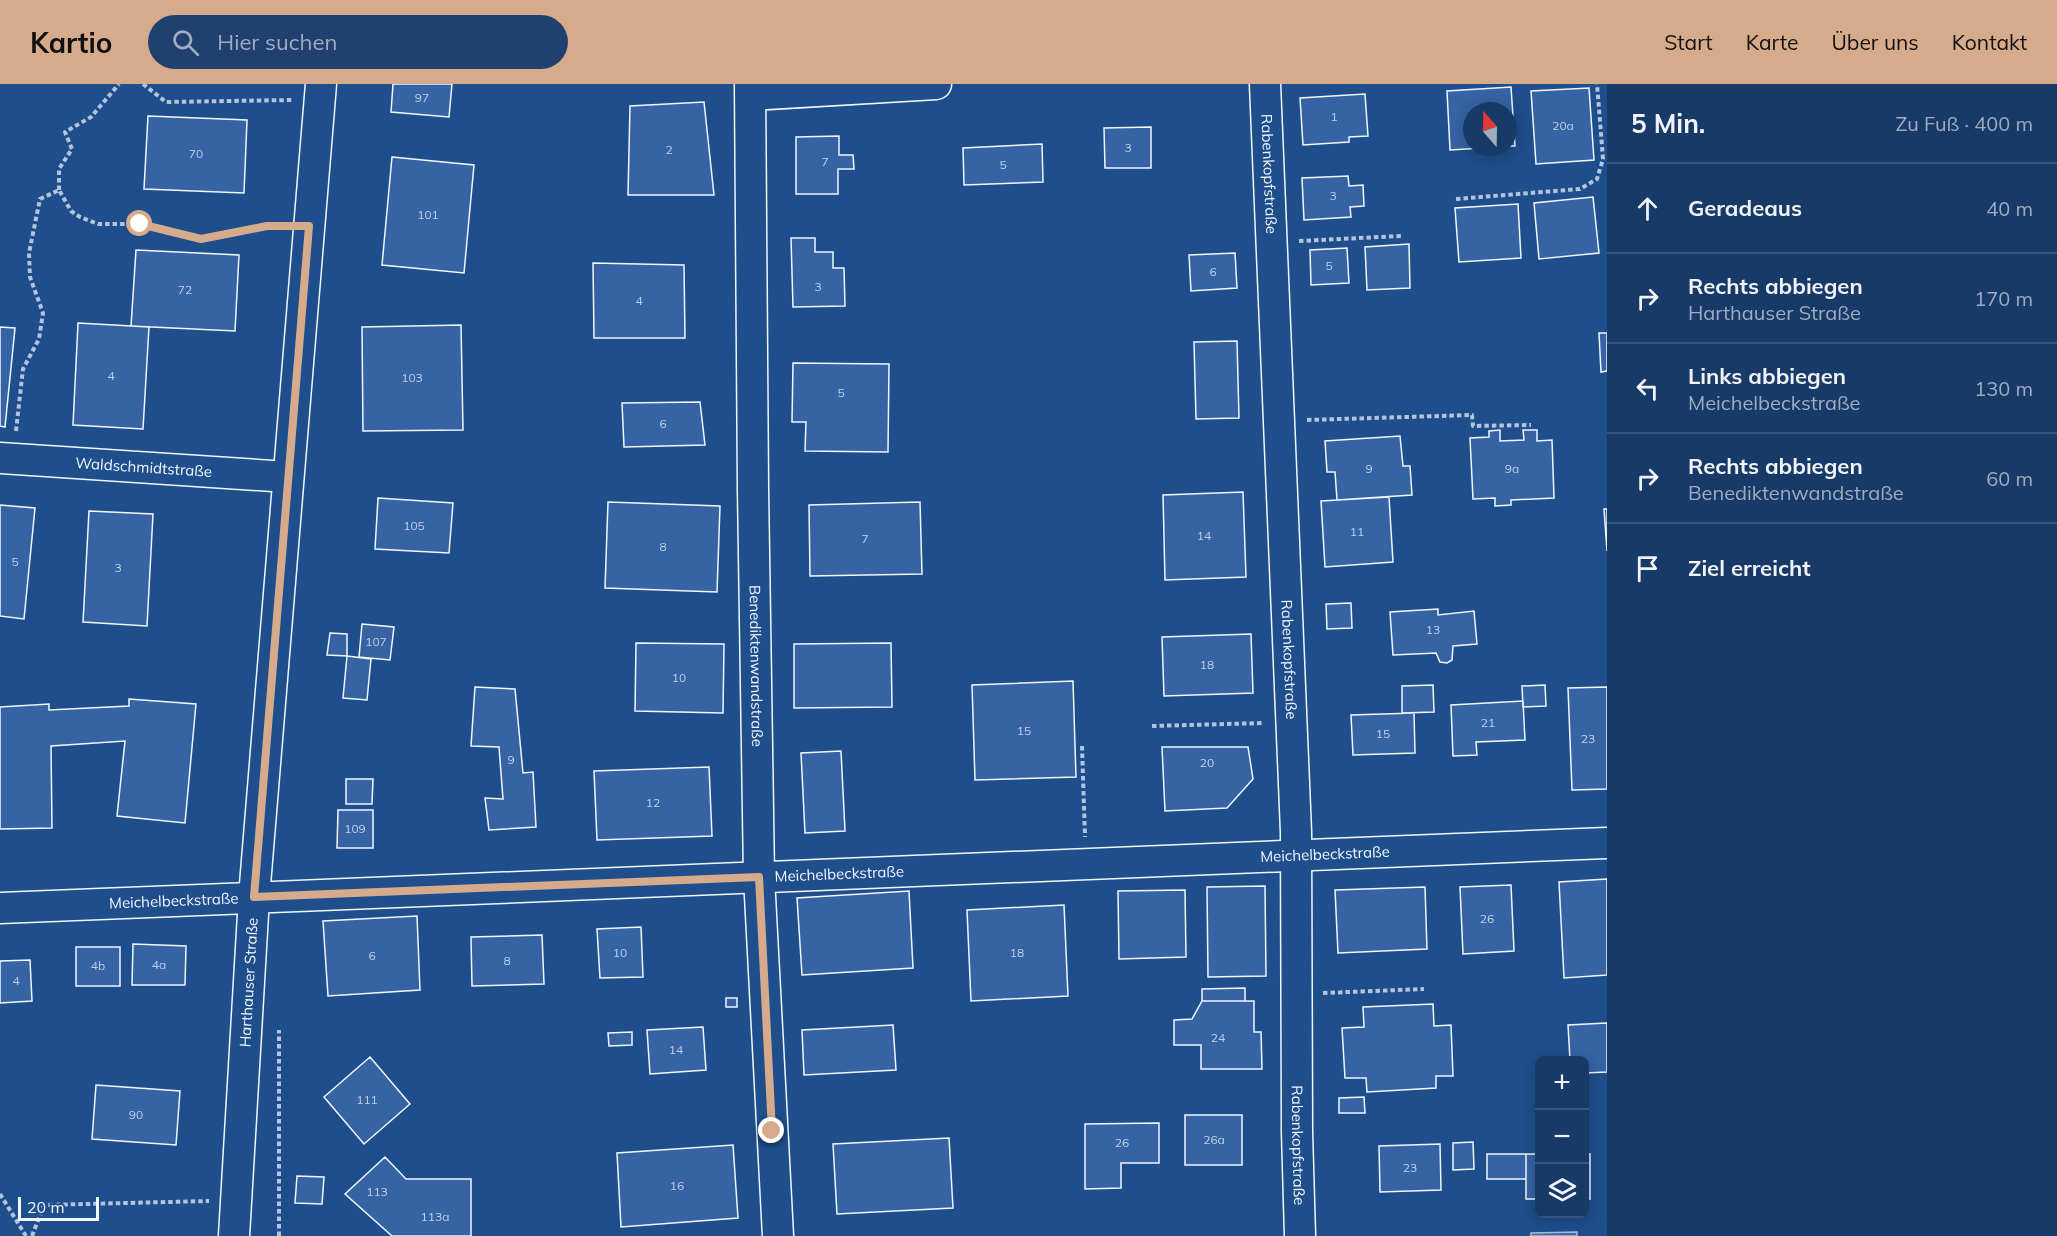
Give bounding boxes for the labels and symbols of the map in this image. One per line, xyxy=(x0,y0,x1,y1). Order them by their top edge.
house number: 97 xyxy=(415,90,429,105)
north arrow xyxy=(1463,102,1517,156)
house number: 1 xyxy=(1330,109,1338,124)
street label: Rabenkopfstraße xyxy=(1257,113,1281,234)
house number: 20a xyxy=(1552,118,1574,133)
house number: 3 xyxy=(1124,140,1132,155)
house number: 2 xyxy=(665,142,673,157)
house number: 70 xyxy=(189,146,203,161)
house number: 7 xyxy=(821,154,829,169)
house number: 5 xyxy=(999,157,1007,172)
house number: 3 xyxy=(1329,188,1337,203)
house number: 101 xyxy=(417,207,439,222)
route start xyxy=(126,210,152,236)
house number: 5 xyxy=(1325,258,1333,273)
house number: 6 xyxy=(1209,264,1217,279)
house number: 3 xyxy=(814,279,822,294)
house number: 72 xyxy=(178,282,192,297)
house number: 4 xyxy=(635,293,643,308)
house number: 4 xyxy=(107,368,115,383)
house number: 103 xyxy=(401,370,423,385)
house number: 5 xyxy=(837,385,845,400)
house number: 6 xyxy=(659,416,667,431)
street label: Waldschmidtstraße xyxy=(75,453,213,481)
house number: 9 xyxy=(1365,461,1373,476)
house number: 9a xyxy=(1505,461,1519,476)
house number: 105 xyxy=(403,518,425,533)
house number: 11 xyxy=(1350,524,1364,539)
house number: 14 xyxy=(1197,528,1211,543)
house number: 7 xyxy=(861,531,869,546)
house number: 8 xyxy=(659,539,667,554)
house number: 5 xyxy=(11,554,19,569)
house number: 3 xyxy=(114,560,122,575)
street label: Benediktenwandstraße xyxy=(745,585,767,747)
street label: Rabenkopfstraße xyxy=(1277,599,1301,720)
house number: 13 xyxy=(1426,622,1440,637)
house number: 107 xyxy=(365,634,387,649)
house number: 18 xyxy=(1200,657,1214,672)
house number: 10 xyxy=(672,670,686,685)
house number: 21 xyxy=(1481,715,1495,730)
house number: 15 xyxy=(1017,723,1031,738)
house number: 15 xyxy=(1376,726,1390,741)
house number: 23 xyxy=(1581,731,1595,746)
house number: 9 xyxy=(507,752,515,767)
house number: 20 xyxy=(1200,755,1214,770)
house number: 12 xyxy=(646,795,660,810)
house number: 109 xyxy=(344,821,366,836)
street label: Meichelbeckstraße xyxy=(1260,842,1390,866)
street label: Meichelbeckstraße xyxy=(774,861,904,886)
street label: Meichelbeckstraße xyxy=(109,888,239,913)
house number: 26 xyxy=(1480,911,1494,926)
street label: Harthauser Straße xyxy=(235,917,262,1048)
house number: 10 xyxy=(613,945,627,960)
house number: 18 xyxy=(1010,945,1024,960)
house number: 6 xyxy=(368,948,376,963)
house number: 8 xyxy=(503,953,511,968)
house number: 4a xyxy=(152,957,166,972)
house number: 4b xyxy=(91,958,105,973)
house number: 4 xyxy=(12,973,20,988)
house number: 24 xyxy=(1211,1030,1225,1045)
house number: 14 xyxy=(669,1042,683,1057)
street label: Rabenkopfstraße xyxy=(1288,1085,1309,1206)
house number: 111 xyxy=(356,1092,378,1107)
house number: 90 xyxy=(129,1107,143,1122)
route end xyxy=(758,1117,784,1143)
house number: 26a xyxy=(1203,1132,1225,1147)
house number: 26 xyxy=(1115,1135,1129,1150)
house number: 23 xyxy=(1403,1160,1417,1175)
house number: 16 xyxy=(670,1178,684,1193)
house number: 113 xyxy=(366,1184,388,1199)
scale bar xyxy=(18,1194,99,1222)
house number: 113a xyxy=(421,1209,449,1224)

